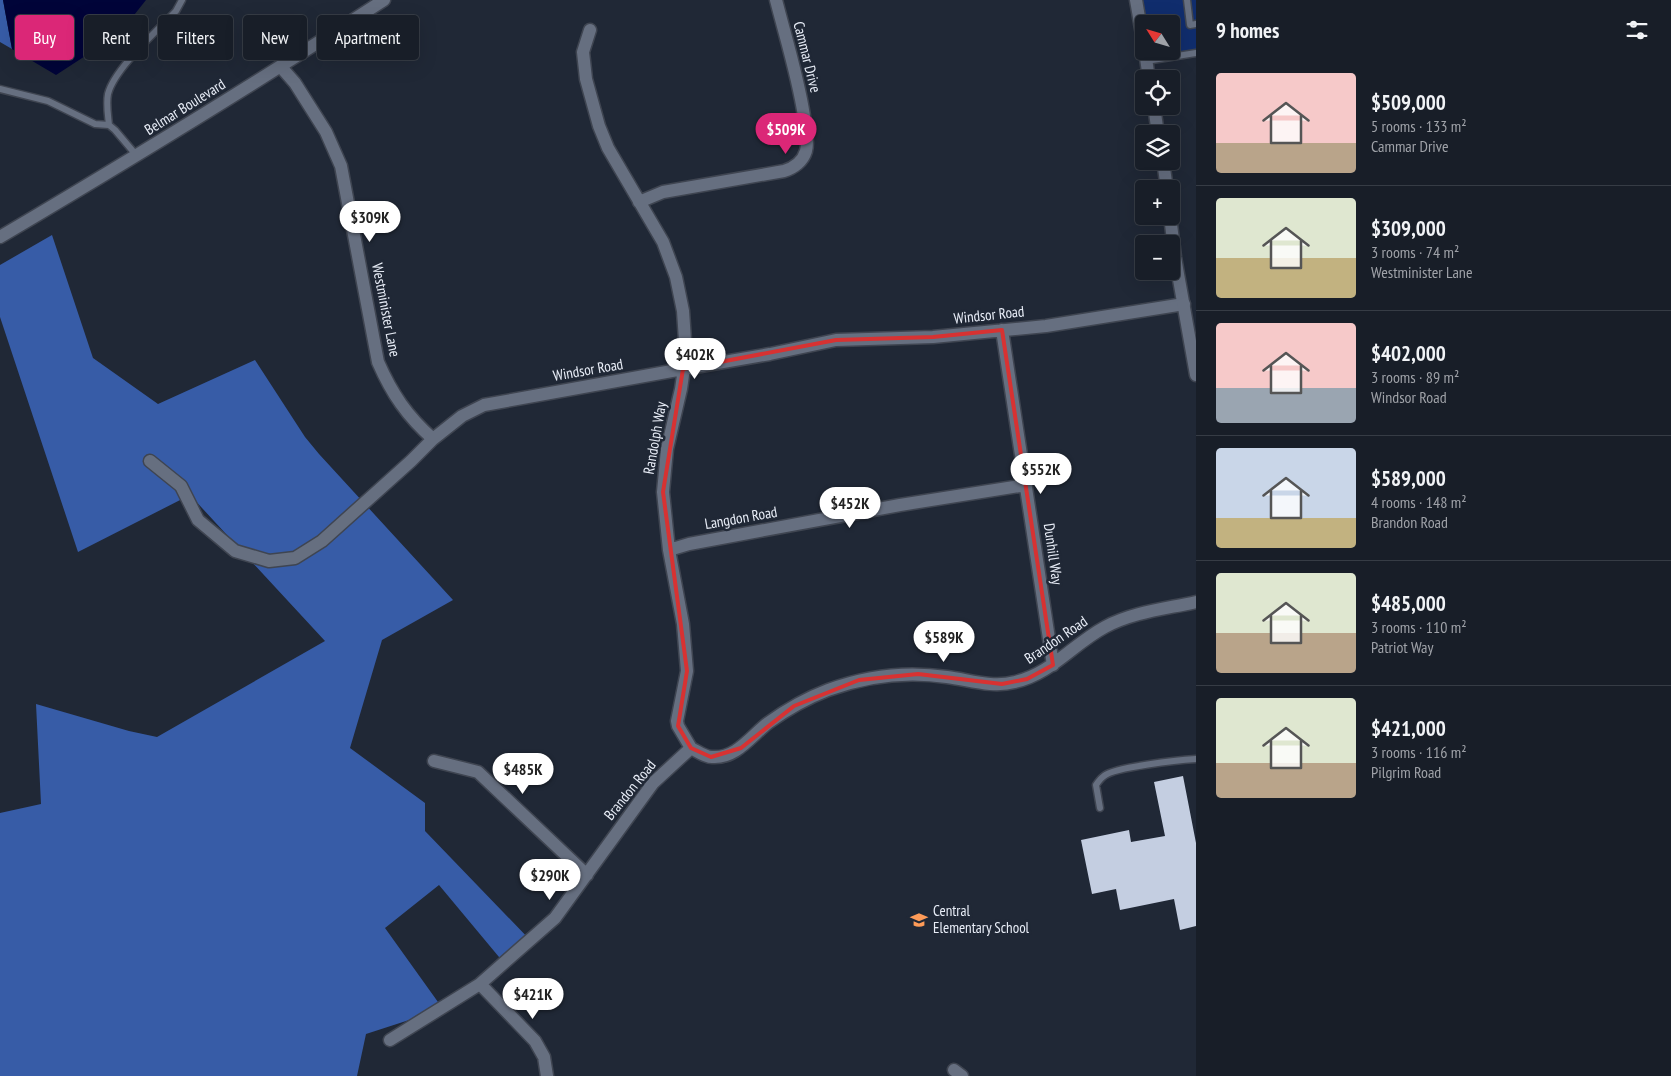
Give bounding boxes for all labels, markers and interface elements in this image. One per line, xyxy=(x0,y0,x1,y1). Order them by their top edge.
chip: Buy xyxy=(15,15,74,60)
chip: Rent xyxy=(84,15,148,60)
chip: Filters xyxy=(158,15,233,60)
chip: New xyxy=(243,15,307,60)
chip: Apartment xyxy=(317,15,419,60)
north arrow xyxy=(1135,15,1180,60)
map controls xyxy=(1135,15,1180,280)
icon: filters xyxy=(1623,16,1651,44)
text: 9 homes xyxy=(1216,17,1279,44)
street label: Cammar Drive xyxy=(789,19,826,94)
button: locate xyxy=(1135,70,1180,115)
street label: Belmar Boulevard xyxy=(141,74,229,139)
text: $509,000 xyxy=(1371,89,1446,116)
icon: home xyxy=(1256,93,1316,153)
pin: $509K xyxy=(751,112,821,155)
text: 5 rooms · 133 m² xyxy=(1371,116,1467,136)
text: $509K xyxy=(767,119,805,139)
button: layers xyxy=(1135,125,1180,170)
text: Cammar Drive xyxy=(1371,136,1449,156)
button: + xyxy=(1135,180,1180,225)
pin: $309K xyxy=(335,200,405,243)
text: $309K xyxy=(351,207,389,227)
text: $309,000 xyxy=(1371,215,1446,242)
icon: home xyxy=(1256,218,1316,278)
button: − xyxy=(1135,235,1180,280)
text: 3 rooms · 74 m² xyxy=(1371,242,1459,262)
street label: Westminister Lane xyxy=(368,261,405,358)
text: Westminister Lane xyxy=(1371,262,1473,282)
street label: Windsor Road xyxy=(953,301,1025,328)
pin: $402K xyxy=(660,338,730,380)
text: $402,000 xyxy=(1371,340,1446,367)
icon: home xyxy=(1256,343,1316,403)
text: $402K xyxy=(676,344,714,364)
street label: Windsor Road xyxy=(551,354,624,385)
text: 3 rooms · 89 m² xyxy=(1371,367,1459,387)
text: Windsor Road xyxy=(1371,387,1447,407)
street label: Randolph Way xyxy=(639,400,670,476)
pin: $552K xyxy=(1006,452,1076,495)
text: $552K xyxy=(1022,459,1060,479)
text: $589,000 xyxy=(1371,465,1446,492)
icon: home xyxy=(1256,468,1316,528)
pin: $452K xyxy=(815,486,885,529)
text: 4 rooms · 148 m² xyxy=(1371,492,1467,512)
text: $452K xyxy=(831,493,869,513)
street label: Langdon Road xyxy=(703,502,779,533)
text: Brandon Road xyxy=(1371,512,1448,532)
street label: Dunhill Way xyxy=(1040,522,1067,586)
text: $485,000 xyxy=(1371,590,1446,617)
icon: home xyxy=(1256,593,1316,653)
street label: Brandon Road xyxy=(1021,612,1091,668)
text: 3 rooms · 110 m² xyxy=(1371,617,1467,637)
pin: $589K xyxy=(909,620,979,663)
text: $589K xyxy=(925,627,963,647)
text: Patriot Way xyxy=(1371,637,1434,657)
text: $421,000 xyxy=(1371,715,1446,742)
icon: home xyxy=(1256,718,1316,778)
text: 3 rooms · 116 m² xyxy=(1371,742,1467,762)
pin: $485K xyxy=(488,752,558,795)
street label: Brandon Road xyxy=(600,756,660,824)
text: $485K xyxy=(504,759,542,779)
text: Pilgrim Road xyxy=(1371,762,1441,782)
pin: $290K xyxy=(515,858,585,901)
text: $290K xyxy=(531,865,569,885)
place label: Central Elementary School xyxy=(933,901,1030,937)
school or university icon: Central Elementary School xyxy=(909,910,929,930)
pin: $421K xyxy=(498,978,568,1020)
text: $421K xyxy=(514,984,552,1004)

